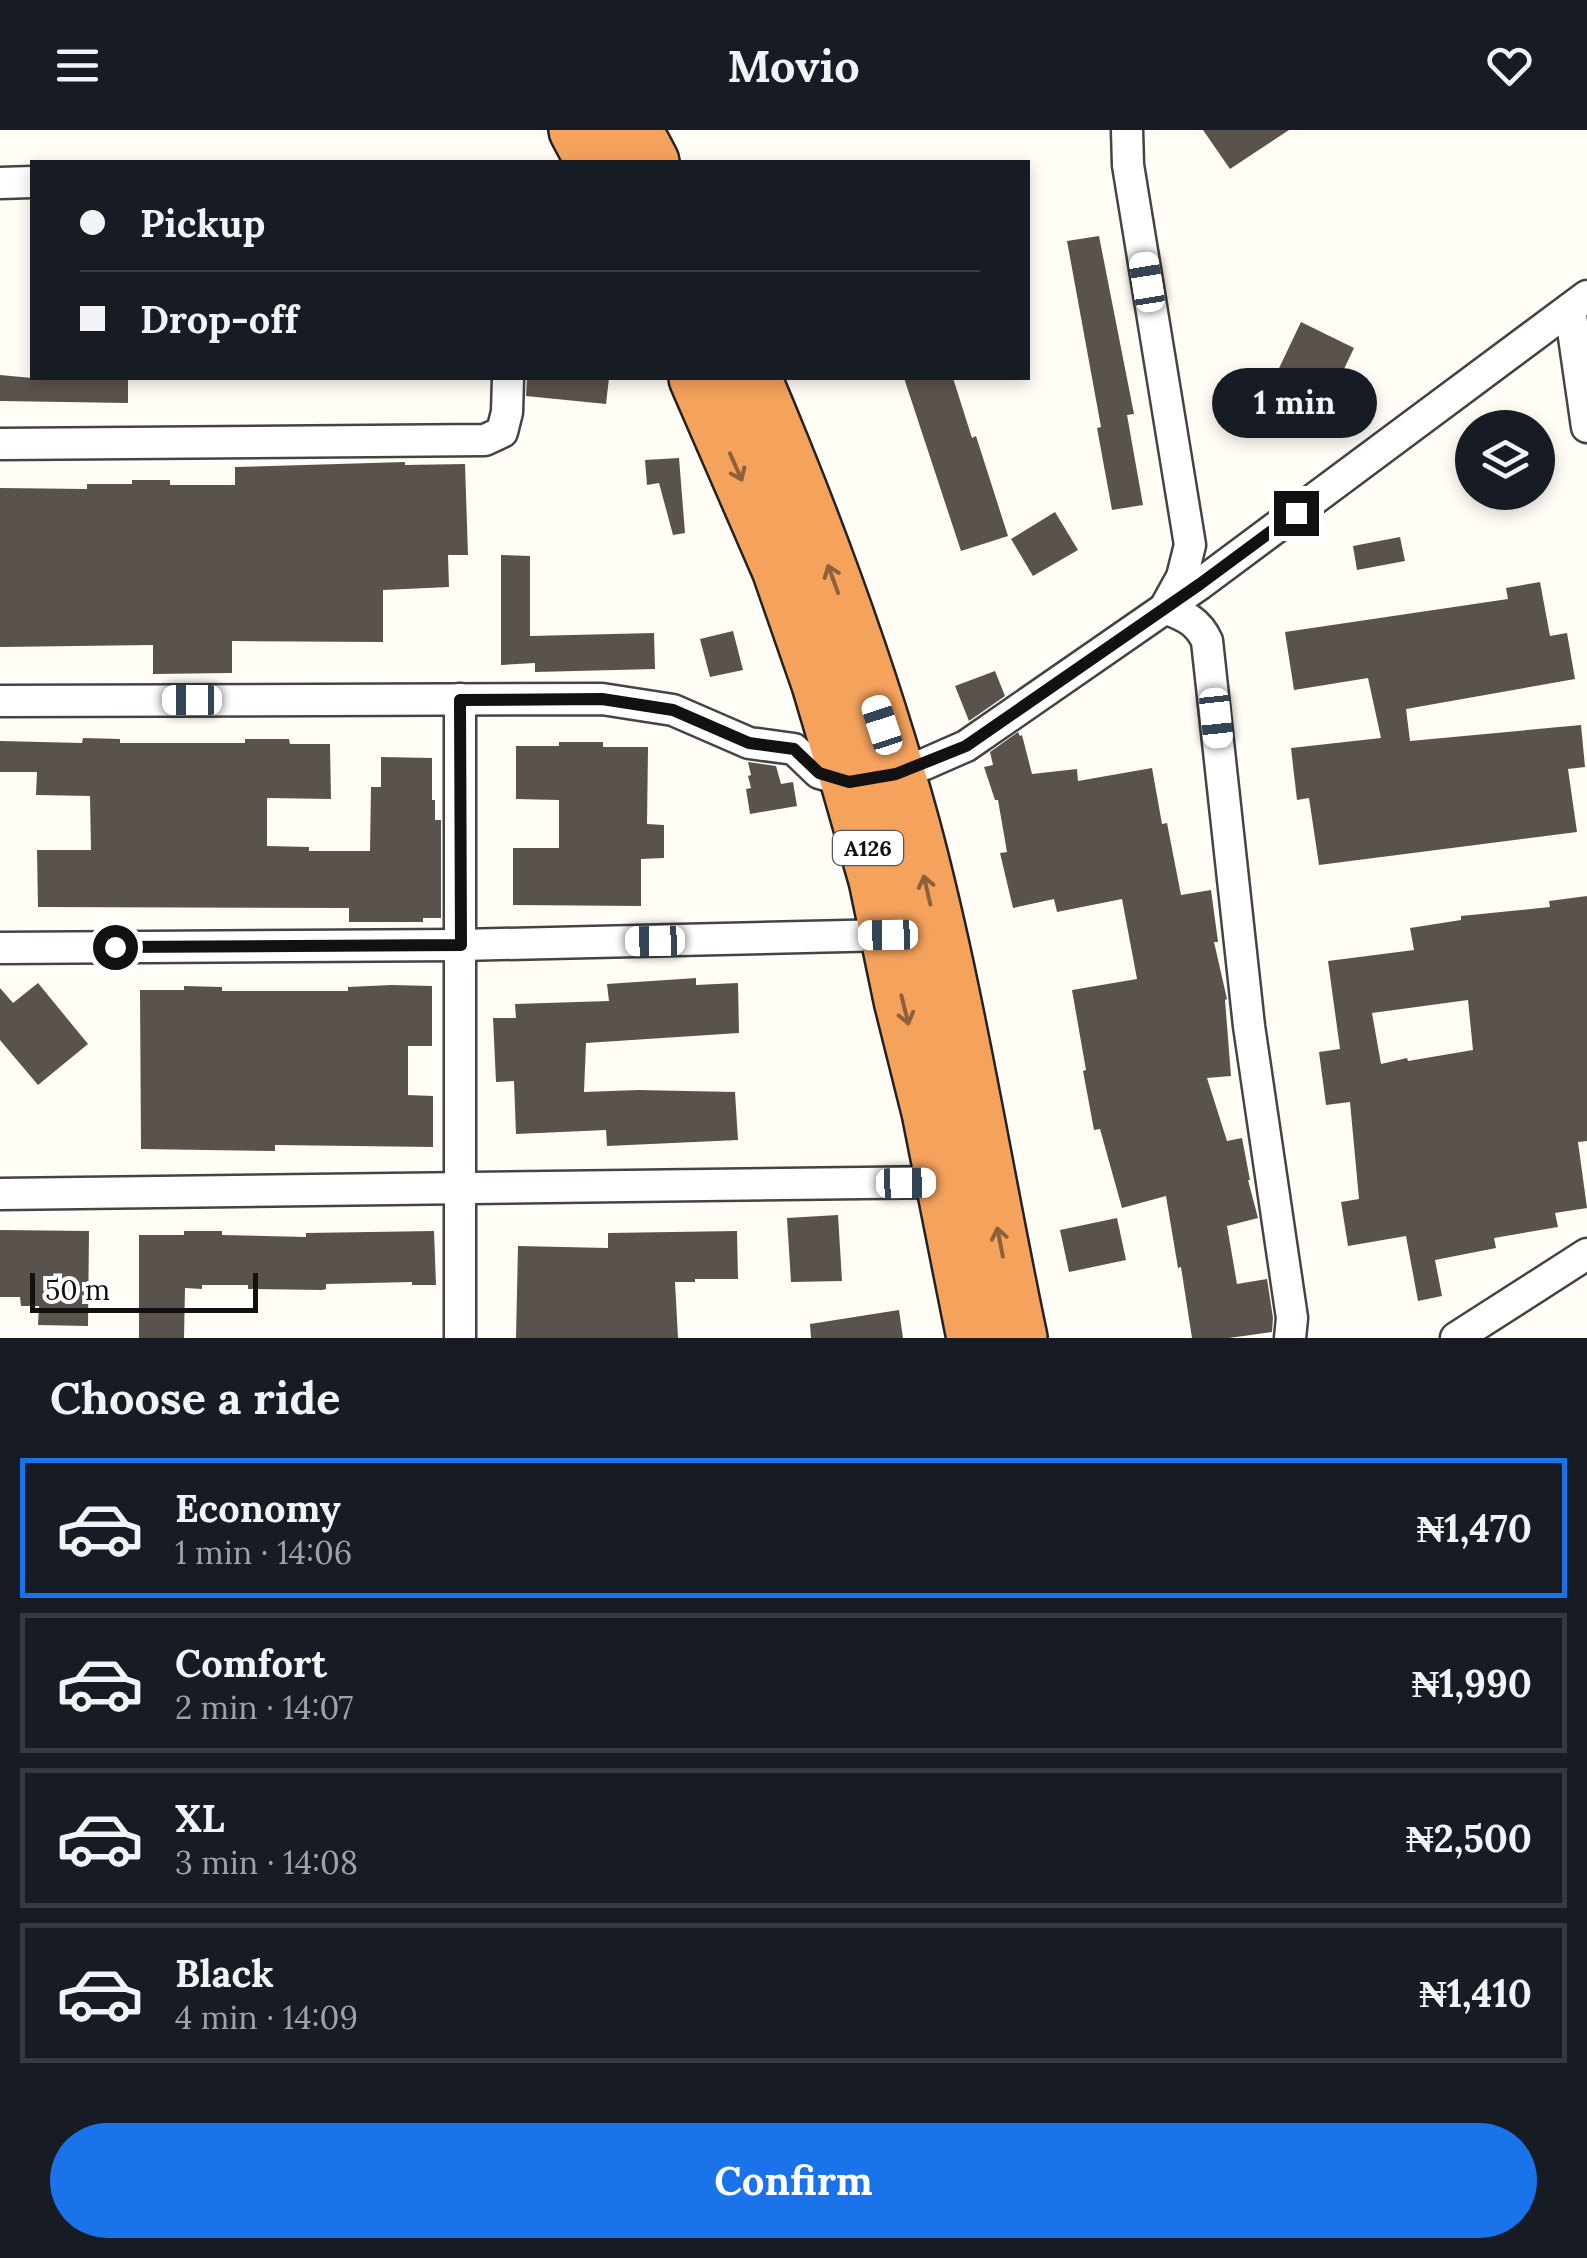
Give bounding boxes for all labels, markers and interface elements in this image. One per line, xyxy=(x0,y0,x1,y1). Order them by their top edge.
text: Movio xyxy=(727,37,860,94)
icon: menu xyxy=(50,38,105,93)
icon: heart xyxy=(1482,38,1537,93)
text: Pickup xyxy=(140,199,265,247)
car xyxy=(1127,250,1167,314)
text: Drop-off xyxy=(140,295,298,343)
callout: 1 min xyxy=(1214,368,1378,438)
text: 1 min xyxy=(1254,382,1335,423)
map controls xyxy=(1455,410,1555,510)
button: layers xyxy=(1455,410,1555,510)
one-way arrow xyxy=(728,451,746,482)
route end xyxy=(1274,491,1319,536)
one-way arrow xyxy=(823,565,841,596)
car xyxy=(162,685,222,715)
car xyxy=(1198,687,1234,749)
car xyxy=(858,692,906,758)
road number: A126 xyxy=(833,831,903,865)
one-way arrow xyxy=(917,875,935,907)
car xyxy=(858,919,918,951)
route start xyxy=(93,925,138,970)
car xyxy=(625,925,685,957)
one-way arrow xyxy=(897,993,915,1025)
car xyxy=(876,1167,936,1199)
one-way arrow xyxy=(990,1227,1009,1259)
scale bar xyxy=(30,1268,258,1312)
text: 50 m xyxy=(45,1272,110,1308)
text: Choose a ride xyxy=(50,1369,340,1426)
icon: car xyxy=(55,1483,145,1573)
text: Economy xyxy=(175,1484,341,1532)
text: ₦1,470 xyxy=(1417,1504,1532,1552)
text: 1 min · 14:06 xyxy=(175,1532,352,1573)
icon: car xyxy=(55,1638,145,1728)
text: Comfort xyxy=(175,1639,327,1687)
text: ₦1,990 xyxy=(1412,1659,1532,1707)
text: 2 min · 14:07 xyxy=(175,1687,353,1728)
icon: car xyxy=(55,1793,145,1883)
text: XL xyxy=(175,1794,225,1842)
text: ₦2,500 xyxy=(1406,1814,1532,1862)
text: 3 min · 14:08 xyxy=(175,1842,358,1883)
icon: car xyxy=(55,1948,145,2038)
text: Black xyxy=(175,1949,274,1997)
text: ₦1,410 xyxy=(1419,1969,1532,2017)
text: 4 min · 14:09 xyxy=(175,1997,358,2038)
button: Confirm xyxy=(50,2123,1537,2238)

